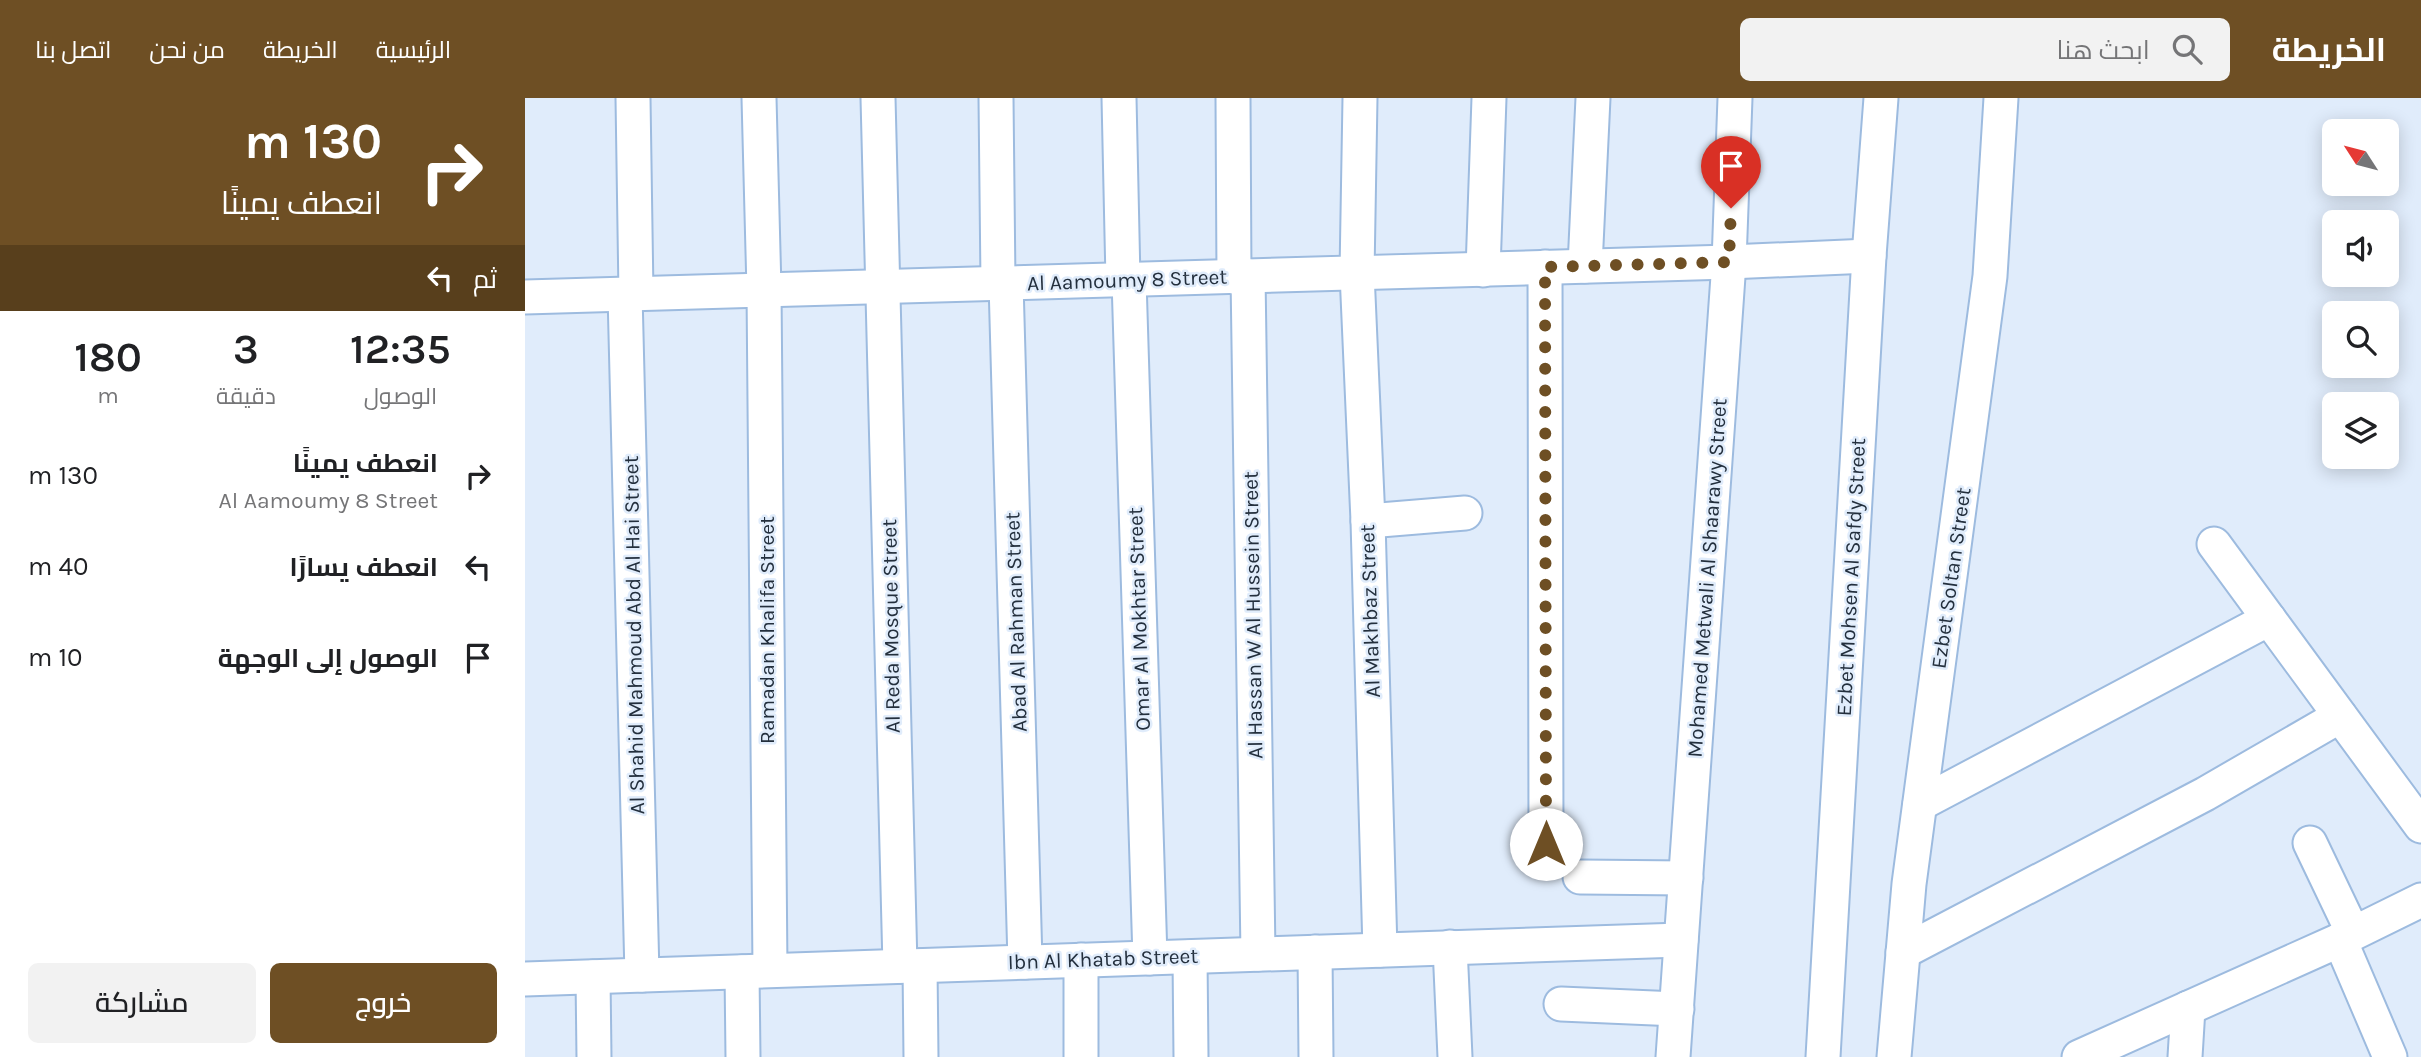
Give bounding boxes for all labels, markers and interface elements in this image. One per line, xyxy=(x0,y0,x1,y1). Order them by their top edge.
search box xyxy=(1740,18,2230,81)
icon: search xyxy=(2168,30,2206,68)
text: الخريطة xyxy=(2272,31,2386,69)
text: ابحث هنا xyxy=(2057,35,2150,66)
text: اتصل بنا xyxy=(35,36,111,64)
text: من نحن xyxy=(149,36,225,64)
text: الخريطة xyxy=(263,36,338,64)
text: الرئيسية xyxy=(376,36,451,64)
text: 130 m xyxy=(244,113,382,170)
north arrow xyxy=(2322,119,2399,196)
map controls xyxy=(2322,119,2399,469)
icon: right xyxy=(406,126,497,217)
pin xyxy=(1701,136,1761,208)
icon: arrive xyxy=(1712,147,1750,185)
text: انعطف يمينًا xyxy=(221,185,382,222)
button: sound xyxy=(2322,210,2399,287)
icon: left xyxy=(421,259,459,297)
text: ثم xyxy=(473,264,497,295)
street label: Al Aamoumy 8 Street xyxy=(1026,265,1228,295)
button: search xyxy=(2322,301,2399,378)
text: 3 xyxy=(233,324,259,374)
text: 12:35 xyxy=(350,324,451,374)
text: 180 xyxy=(74,332,142,382)
text: m xyxy=(97,382,119,409)
text: دقيقة xyxy=(216,383,276,410)
text: الوصول xyxy=(364,383,437,410)
button: layers xyxy=(2322,392,2399,469)
street label: Mohamed Metwali Al Shaarawy Street xyxy=(1682,398,1732,758)
street label: Ezbet Mohsen Al Safdy Street xyxy=(1832,437,1870,717)
text: انعطف يمينًا xyxy=(293,448,438,479)
street label: Al Shahid Mahmoud Abd Al Hai Street xyxy=(619,455,649,815)
icon: right xyxy=(459,457,497,495)
text: 130 m xyxy=(28,460,98,491)
street label: Al Hassan W Al Hussein Street xyxy=(1238,471,1268,759)
street label: Ezbet Soltan Street xyxy=(1926,486,1976,670)
text: Al Aamoumy 8 Street xyxy=(219,487,438,514)
street label: Omar Al Mokhtar Street xyxy=(1123,507,1155,731)
street label: Abad Al Rahman Street xyxy=(1000,512,1032,732)
street label: Ramadan Khalifa Street xyxy=(755,516,779,744)
street label: Al Reda Mosque Street xyxy=(877,519,905,733)
street label: Al Makhbaz Street xyxy=(1355,524,1385,698)
icon: left xyxy=(459,548,497,586)
text: 40 m xyxy=(28,551,88,582)
text: انعطف يسارًا xyxy=(290,552,438,583)
icon: arrive xyxy=(459,639,497,677)
text: 10 m xyxy=(28,642,83,673)
text: الوصول إلى الوجهة xyxy=(218,643,438,674)
position arrow xyxy=(1509,807,1583,881)
street label: Ibn Al Khatab Street xyxy=(1007,944,1199,974)
button: مشاركة xyxy=(28,963,256,1043)
button: خروج xyxy=(270,963,497,1043)

